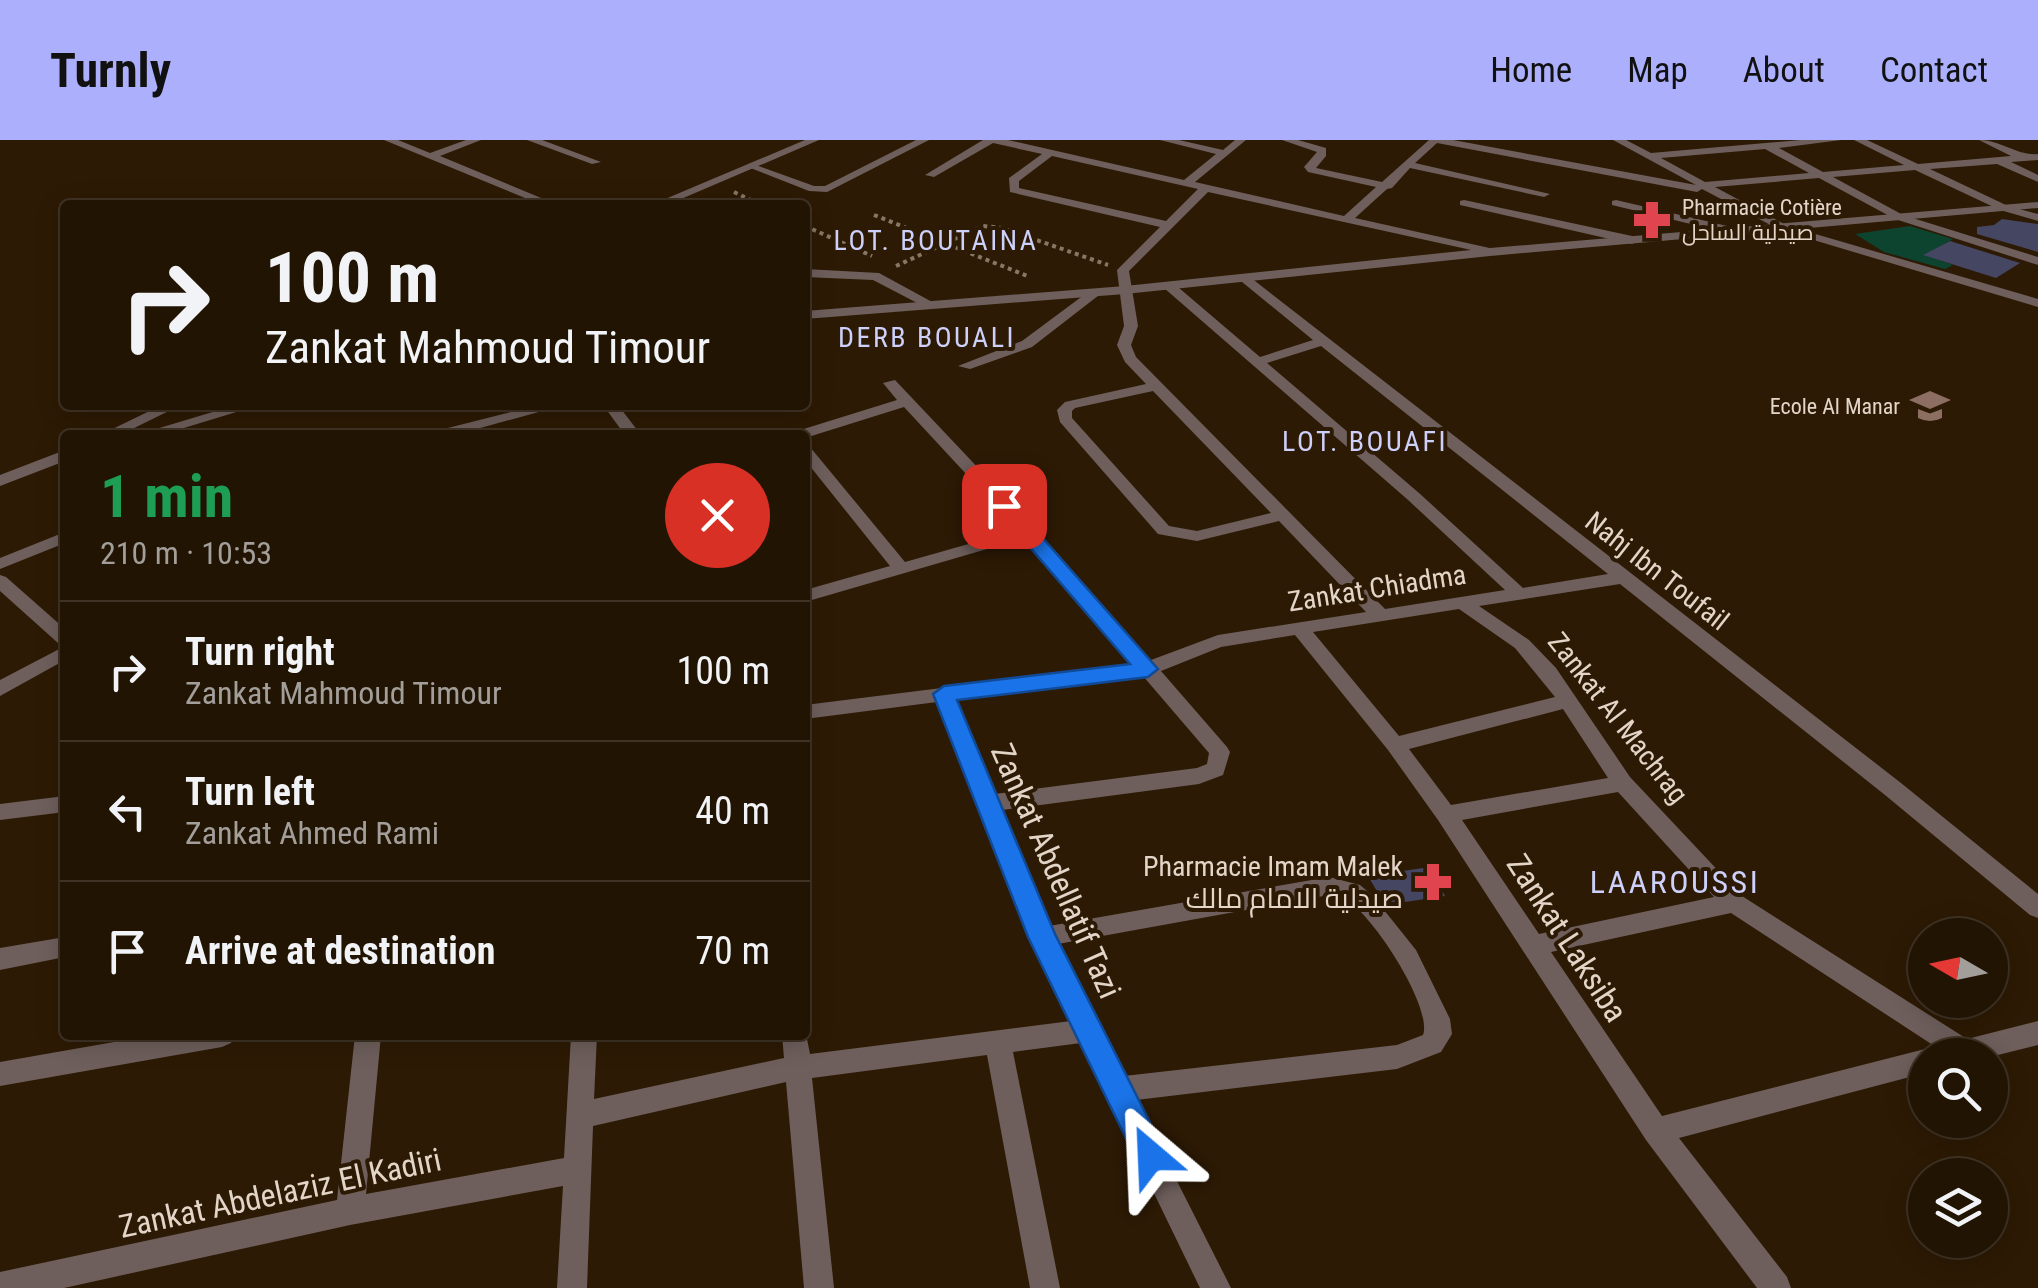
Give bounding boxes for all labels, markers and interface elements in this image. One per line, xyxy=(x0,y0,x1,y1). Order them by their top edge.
text: Turnly xyxy=(50,42,171,99)
text: Home xyxy=(1490,50,1572,91)
text: Map xyxy=(1627,50,1688,91)
text: About xyxy=(1743,50,1825,91)
text: Contact xyxy=(1880,50,1988,91)
place label: Pharmacie Cotière صيدلية الساحل xyxy=(1682,195,1842,246)
pharmacy icon: Pharmacie Cotière صيدلية الساحل xyxy=(1631,199,1673,241)
district label: LOT. BOUTAINA xyxy=(833,224,1039,257)
text: 100 m xyxy=(265,237,439,319)
icon: right xyxy=(100,240,230,370)
text: Zankat Mahmoud Timour xyxy=(265,321,710,374)
district label: DERB BOUALI xyxy=(838,321,1016,354)
school or university icon: Ecole Al Manar xyxy=(1909,385,1951,427)
place label: Ecole Al Manar xyxy=(1770,394,1900,419)
district label: LOT. BOUAFI xyxy=(1282,425,1448,458)
text: 1 min xyxy=(100,461,233,532)
button: close xyxy=(665,463,770,568)
pin xyxy=(962,464,1047,549)
icon: arrive xyxy=(977,479,1032,534)
street label: Nahj Ibn Toufail xyxy=(1579,505,1735,637)
text: 210 m · 10:53 xyxy=(100,534,272,572)
street label: Zankat Chiadma xyxy=(1286,558,1468,618)
street label: Zankat Al Machrag xyxy=(1541,626,1695,810)
text: Turn right xyxy=(185,630,335,674)
icon: right xyxy=(100,644,155,699)
text: 100 m xyxy=(676,649,770,693)
text: Zankat Mahmoud Timour xyxy=(185,674,502,712)
street label: Zankat Abdellatif Tazi xyxy=(983,738,1129,1004)
text: Turn left xyxy=(185,770,315,814)
icon: left xyxy=(100,784,155,839)
text: 40 m xyxy=(695,789,770,833)
text: Zankat Ahmed Rami xyxy=(185,814,439,852)
street label: Zankat Laksiba xyxy=(1499,847,1635,1029)
place label: Pharmacie Imam Malek صيدلية الامام مالك xyxy=(1143,850,1403,918)
pharmacy icon: Pharmacie Imam Malek صيدلية الامام مالك xyxy=(1412,861,1454,903)
district label: LAAROUSSI xyxy=(1590,863,1760,901)
north arrow xyxy=(1908,918,2008,1018)
map controls xyxy=(1908,918,2008,1258)
icon: arrive xyxy=(100,924,155,979)
text: Arrive at destination xyxy=(185,929,495,973)
text: 70 m xyxy=(695,929,770,973)
button: search xyxy=(1908,1038,2008,1138)
position arrow xyxy=(1099,1104,1203,1208)
street label: Zankat Abdelaziz El Kadiri xyxy=(115,1140,445,1246)
button: layers xyxy=(1908,1158,2008,1258)

